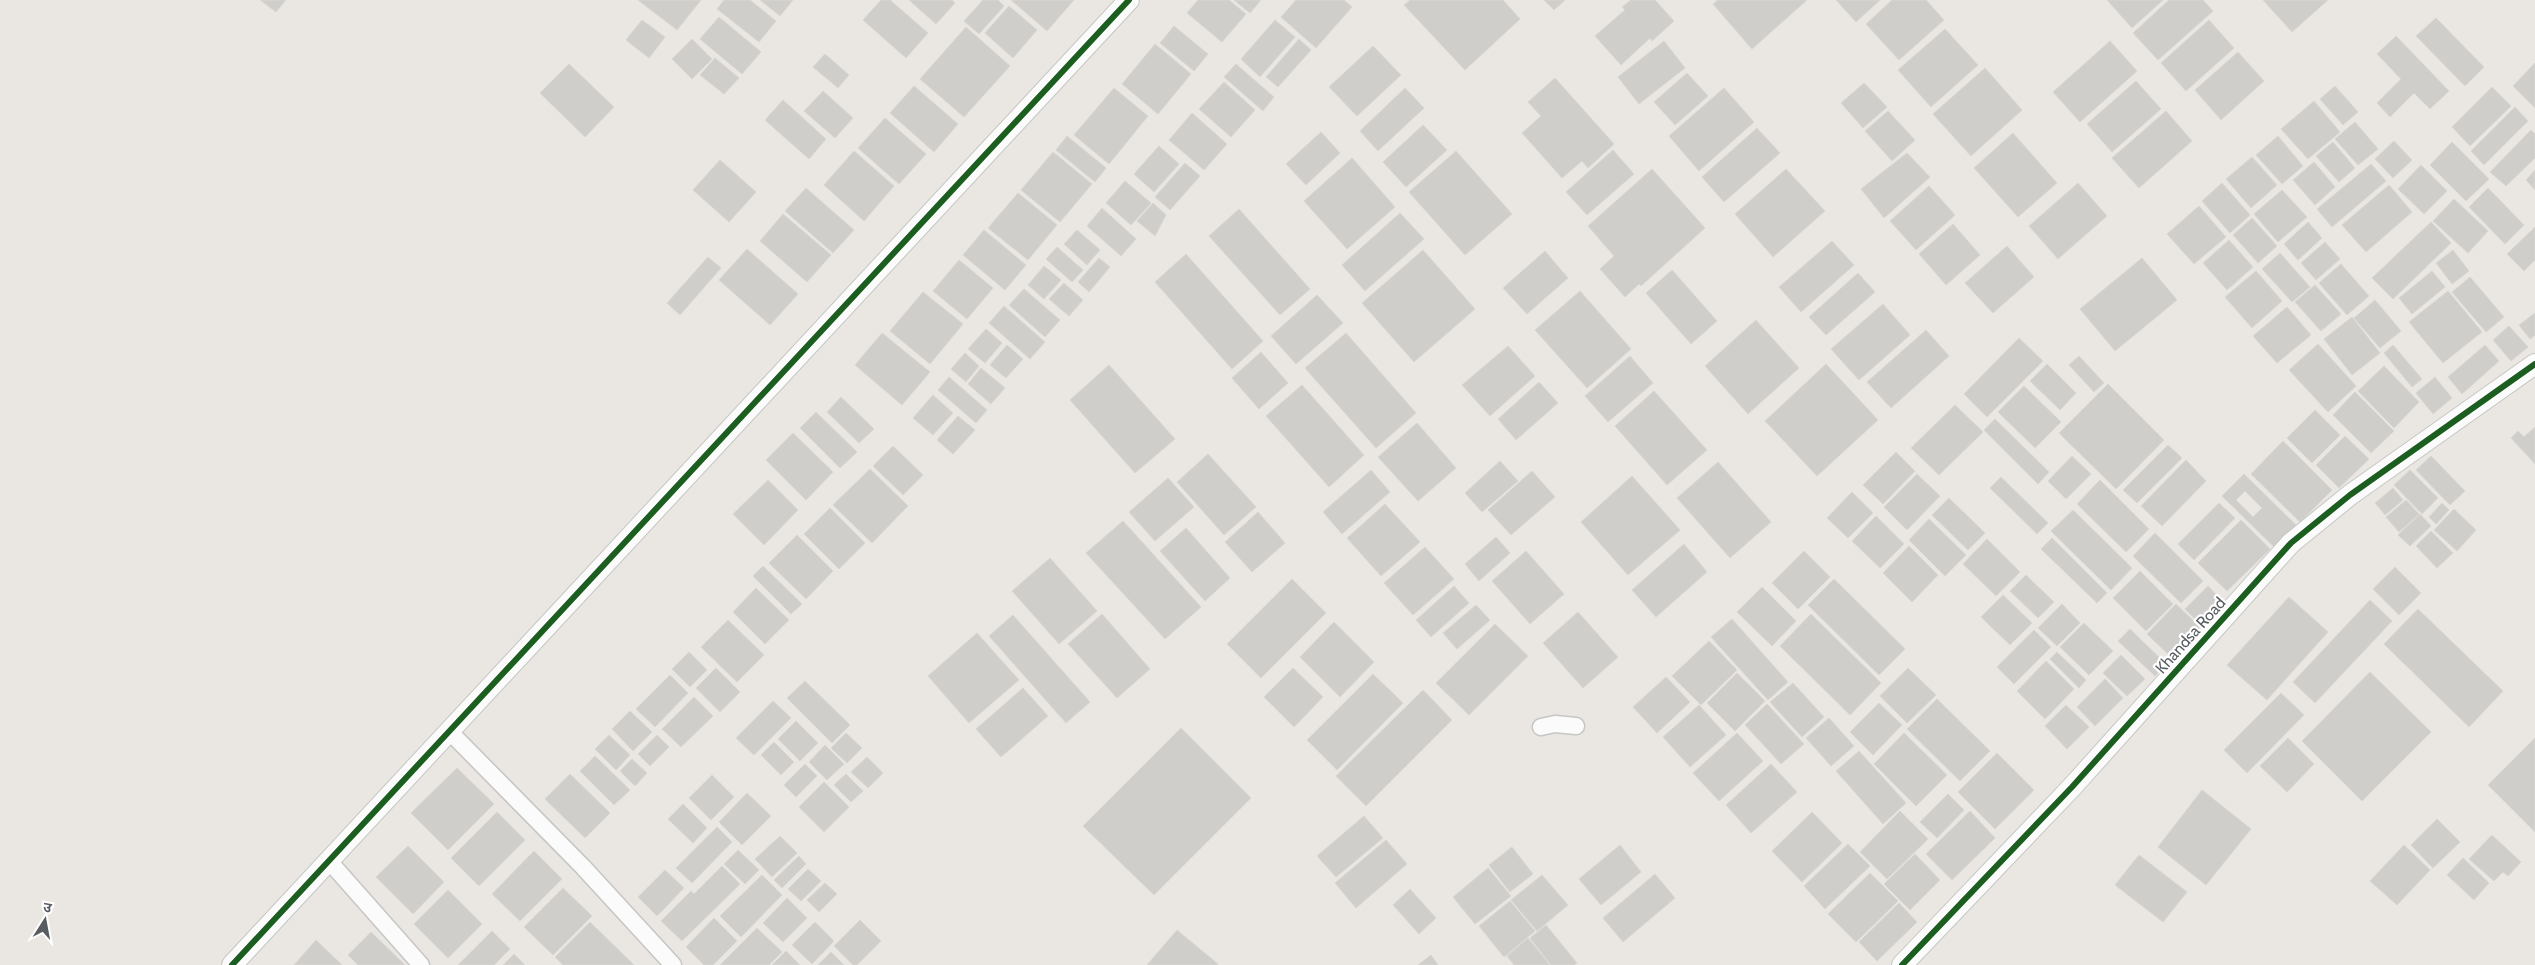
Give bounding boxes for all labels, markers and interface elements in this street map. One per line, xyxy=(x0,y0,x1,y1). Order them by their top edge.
street label: Khandsa Road xyxy=(2151,593,2229,677)
north arrow xyxy=(20,895,70,945)
text: उ xyxy=(42,898,54,917)

